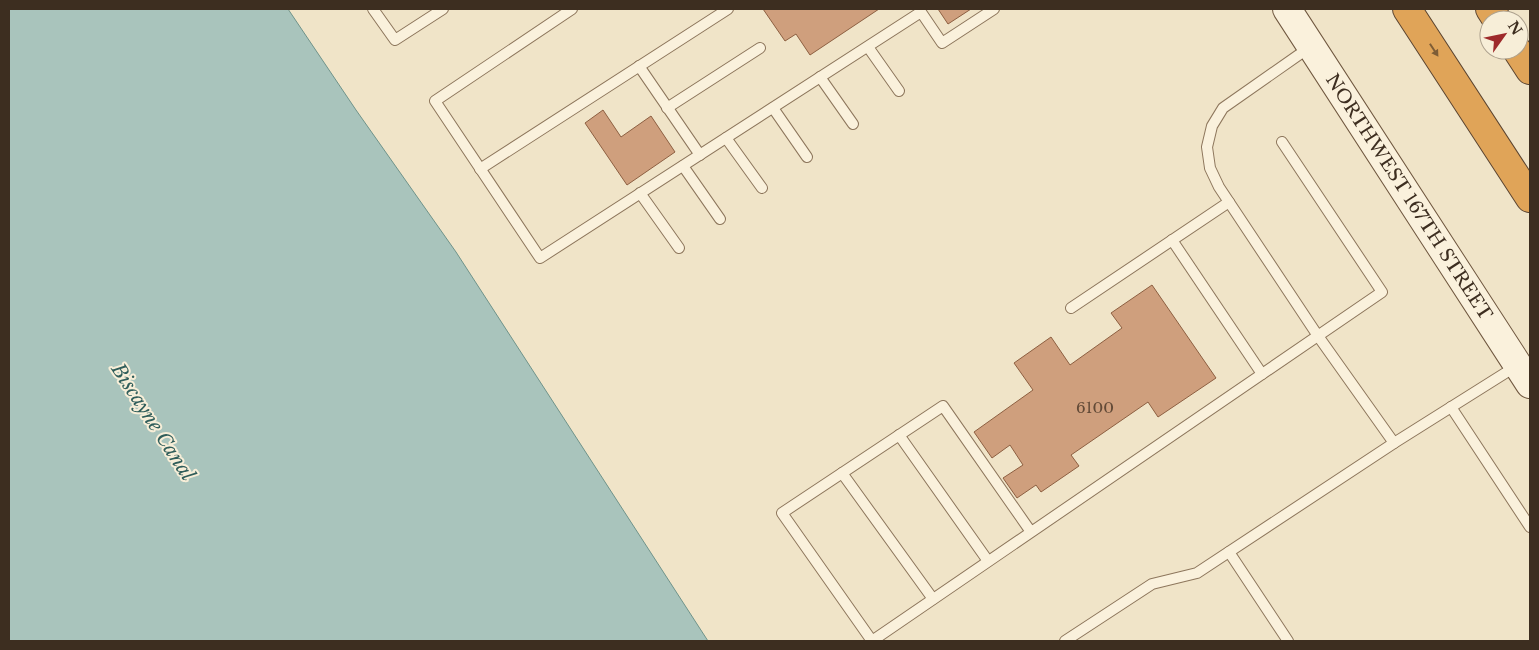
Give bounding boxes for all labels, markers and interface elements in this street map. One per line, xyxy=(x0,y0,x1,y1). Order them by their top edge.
north arrow xyxy=(1479,10,1529,60)
text: N xyxy=(1504,17,1526,38)
one-way arrow xyxy=(1429,43,1439,56)
street label: NORTHWEST 167TH STREET xyxy=(1321,70,1497,325)
water label: Biscayne Canal xyxy=(106,358,200,485)
house number: 6100 xyxy=(1076,398,1114,417)

